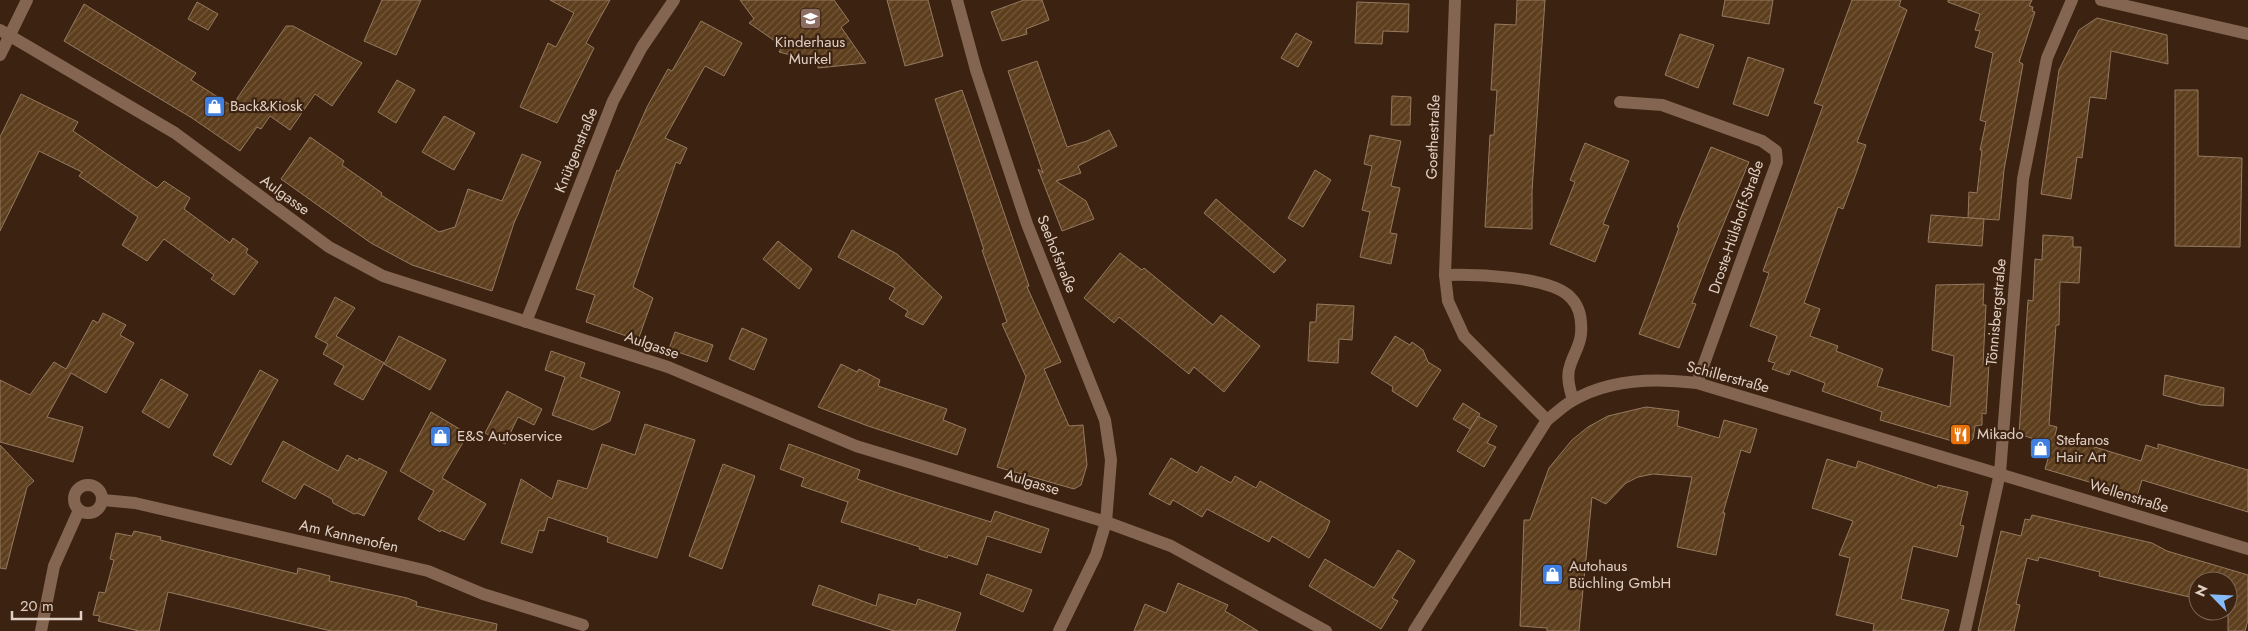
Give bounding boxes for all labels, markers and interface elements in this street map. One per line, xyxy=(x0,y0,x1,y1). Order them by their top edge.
school or university icon: Kinderhaus Murkel xyxy=(798,7,822,31)
place label: Kinderhaus Murkel xyxy=(775,31,845,70)
shop icon: Back&Kiosk xyxy=(202,94,226,118)
street label: Goethestraße xyxy=(1421,94,1445,180)
place label: Back&Kiosk xyxy=(230,95,303,117)
street label: Knütgenstraße xyxy=(549,104,603,196)
street label: Droste-Hülshoff-Straße xyxy=(1703,157,1769,297)
street label: Aulgasse xyxy=(256,169,315,221)
street label: Seehofstraße xyxy=(1031,212,1083,296)
street label: Tönnisbergstraße xyxy=(1980,257,2012,366)
street label: Aulgasse xyxy=(622,325,683,365)
street label: Schillerstraße xyxy=(1684,355,1772,399)
restaurant icon: Mikado xyxy=(1949,422,1973,446)
place label: Mikado xyxy=(1977,423,2024,445)
shop icon: E&S Autoservice xyxy=(429,424,453,448)
place label: E&S Autoservice xyxy=(457,425,562,447)
place label: Stefanos Hair Art xyxy=(2056,429,2109,468)
shop icon: Stefanos Hair Art xyxy=(2028,437,2052,461)
street label: Aulgasse xyxy=(1002,463,1062,501)
street label: Wellenstraße xyxy=(2087,473,2172,519)
street label: Am Kannenofen xyxy=(297,514,401,558)
place label: Autohaus Büchling GmbH xyxy=(1569,555,1671,594)
shop icon: Autohaus Büchling GmbH xyxy=(1541,563,1565,587)
north arrow xyxy=(2188,571,2238,621)
text: N xyxy=(2190,582,2213,600)
scale bar xyxy=(12,588,81,620)
text: 20 m xyxy=(20,595,54,617)

